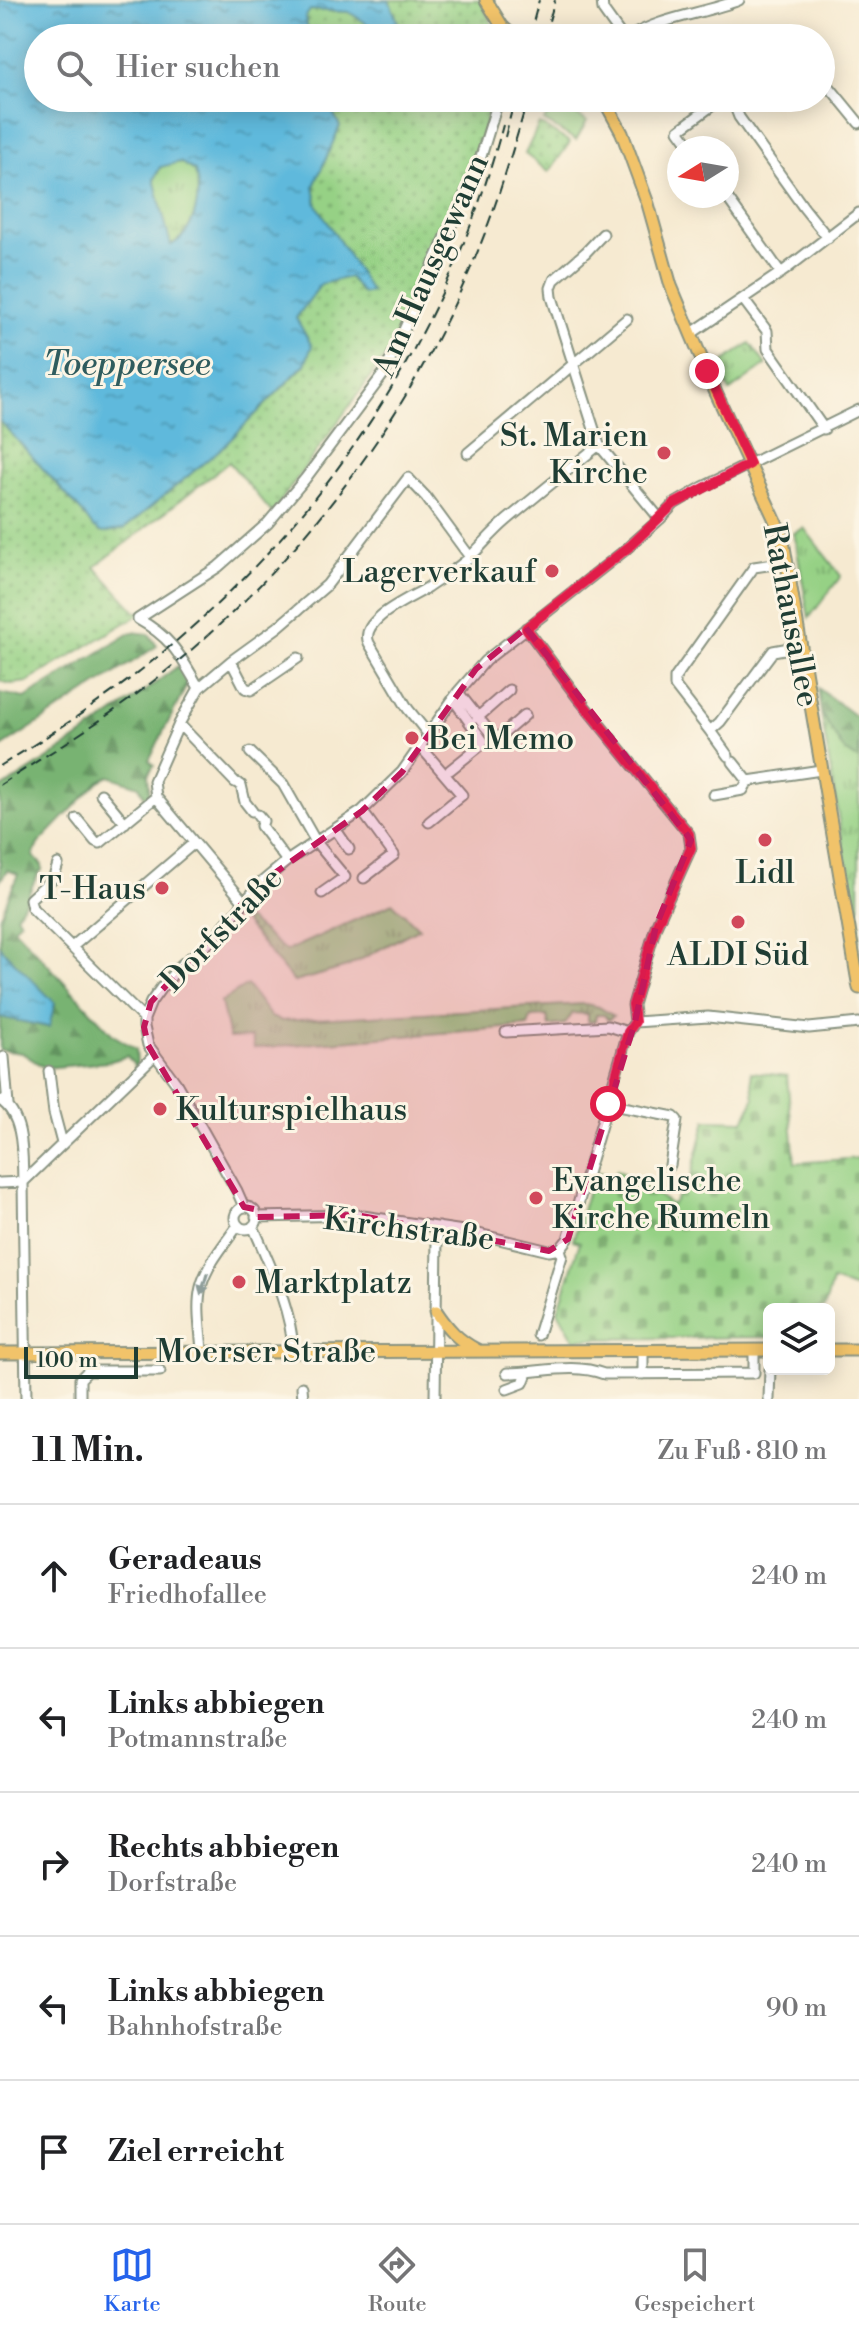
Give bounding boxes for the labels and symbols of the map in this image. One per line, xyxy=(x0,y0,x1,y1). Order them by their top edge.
north arrow xyxy=(667,136,739,208)
street label: Am Hausgewann xyxy=(364,148,498,384)
water label: Toeppersee xyxy=(43,344,211,386)
route end xyxy=(689,353,725,389)
place label: St. Marien Kirche xyxy=(500,416,648,493)
marker: St. Marien Kirche xyxy=(655,444,673,462)
street label: Rathausallee xyxy=(754,520,828,710)
place label: Lagerverkauf xyxy=(342,552,537,592)
marker: Lagerverkauf xyxy=(543,562,561,580)
place label: Bei Memo xyxy=(427,719,574,759)
marker: Bei Memo xyxy=(403,729,421,747)
marker: Lidl xyxy=(756,831,774,849)
place label: Lidl xyxy=(735,853,795,893)
street label: Dorfstraße xyxy=(152,859,291,1001)
place label: T-Haus xyxy=(39,869,146,909)
marker: T-Haus xyxy=(153,879,171,897)
marker: ALDI Süd xyxy=(729,913,747,931)
place label: ALDI Süd xyxy=(666,935,809,975)
route start xyxy=(590,1086,626,1122)
place label: Kulturspielhaus xyxy=(176,1090,407,1130)
marker: Kulturspielhaus xyxy=(151,1100,169,1118)
place label: Evangelische Kirche Rumeln xyxy=(552,1161,770,1238)
marker: Evangelische Kirche Rumeln xyxy=(527,1189,545,1207)
street label: Kirchstraße xyxy=(321,1199,497,1259)
place label: Marktplatz xyxy=(255,1263,412,1303)
one-way arrow xyxy=(197,1272,210,1296)
marker: Marktplatz xyxy=(230,1273,248,1291)
street label: Moerser Straße xyxy=(156,1332,376,1372)
scale bar xyxy=(24,1343,138,1379)

